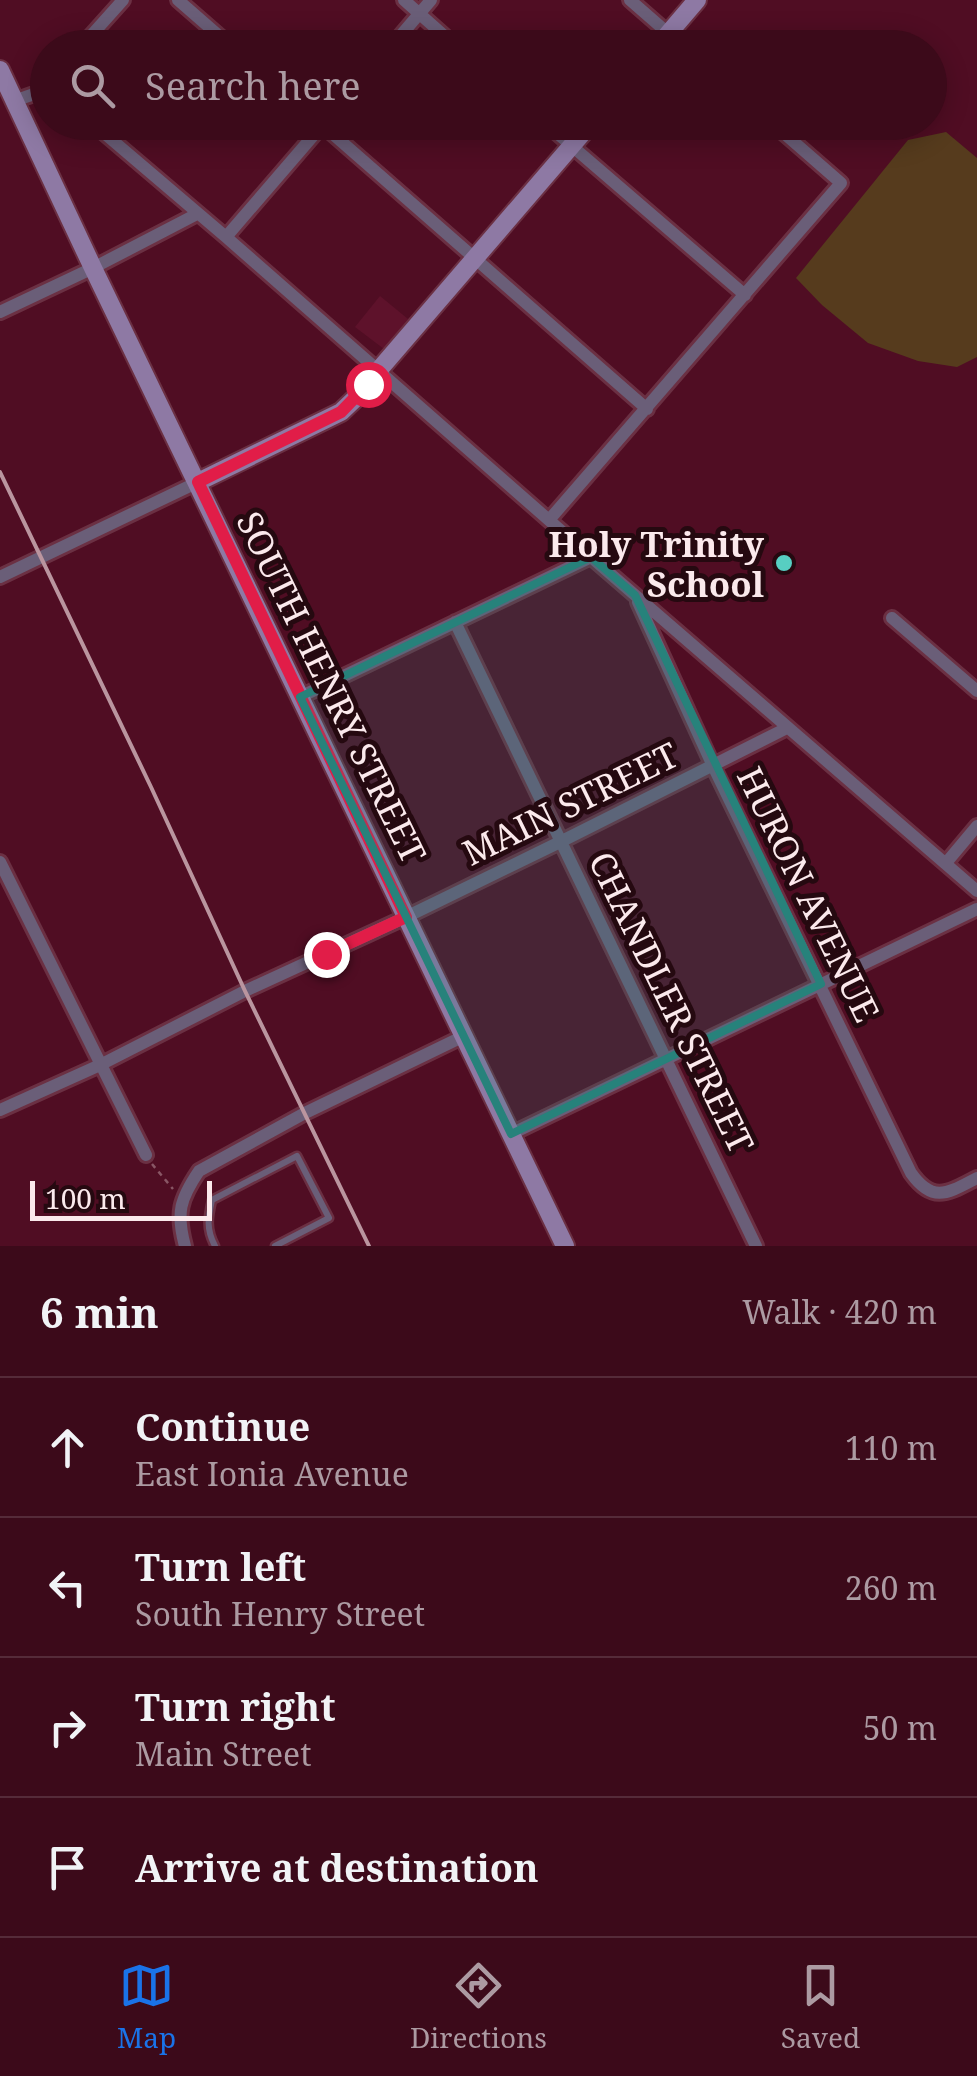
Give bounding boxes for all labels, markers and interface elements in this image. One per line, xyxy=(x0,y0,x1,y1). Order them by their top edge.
search box xyxy=(30,30,947,140)
icon: search xyxy=(65,58,120,113)
text: Search here xyxy=(145,59,361,111)
route start xyxy=(346,362,392,408)
street label: SOUTH HENRY STREET xyxy=(226,504,438,870)
place label: Holy Trinity School xyxy=(549,520,765,607)
marker: Holy Trinity School xyxy=(773,552,795,574)
street label: MAIN STREET xyxy=(455,731,685,875)
street label: HURON AVENUE xyxy=(727,759,891,1029)
street label: CHANDLER STREET xyxy=(579,844,765,1160)
route end xyxy=(304,932,350,978)
scale bar xyxy=(30,1176,212,1220)
text: 100 m xyxy=(45,1179,126,1217)
text: 6 min xyxy=(40,1283,159,1340)
text: Walk · 420 m xyxy=(742,1290,937,1333)
text: Continue xyxy=(135,1400,310,1452)
icon: ahead xyxy=(40,1420,95,1475)
text: 110 m xyxy=(845,1426,937,1469)
text: East Ionia Avenue xyxy=(135,1452,409,1495)
text: Turn left xyxy=(135,1540,306,1592)
icon: left xyxy=(40,1560,95,1615)
text: 260 m xyxy=(845,1566,937,1609)
text: South Henry Street xyxy=(135,1592,425,1635)
text: Turn right xyxy=(135,1680,336,1732)
icon: right xyxy=(40,1700,95,1755)
text: 50 m xyxy=(863,1706,937,1749)
text: Main Street xyxy=(135,1732,311,1775)
icon: arrive xyxy=(40,1840,95,1895)
text: Arrive at destination xyxy=(135,1841,539,1893)
tab: Map xyxy=(117,1958,176,2056)
tab: Directions xyxy=(410,1958,547,2056)
tab: Saved xyxy=(781,1958,860,2056)

